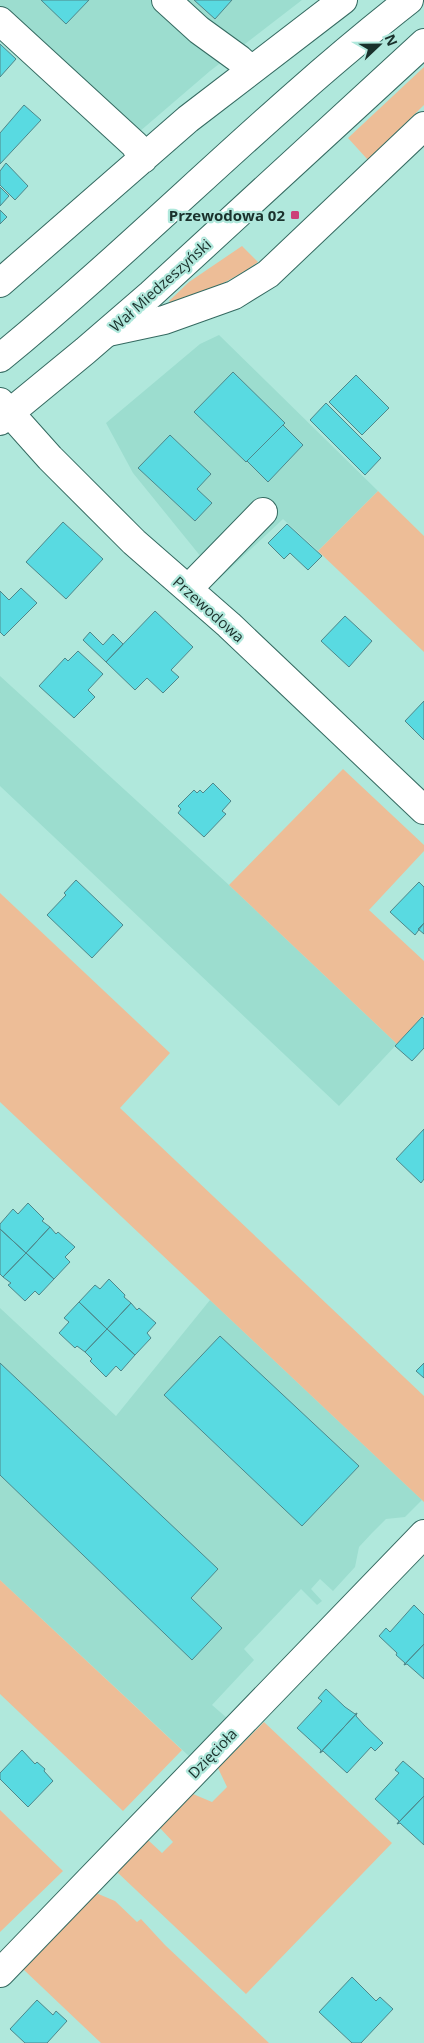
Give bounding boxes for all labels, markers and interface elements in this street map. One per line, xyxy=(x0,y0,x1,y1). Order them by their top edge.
north arrow xyxy=(354,20,404,70)
text: N xyxy=(381,31,402,49)
place label: Przewodowa 02 xyxy=(169,205,285,225)
marker: Przewodowa 02 xyxy=(289,209,301,221)
street label: Wał Miedzeszyński xyxy=(105,234,215,336)
street label: Przewodowa xyxy=(169,572,249,646)
street label: Dzięcioła xyxy=(183,1724,241,1782)

